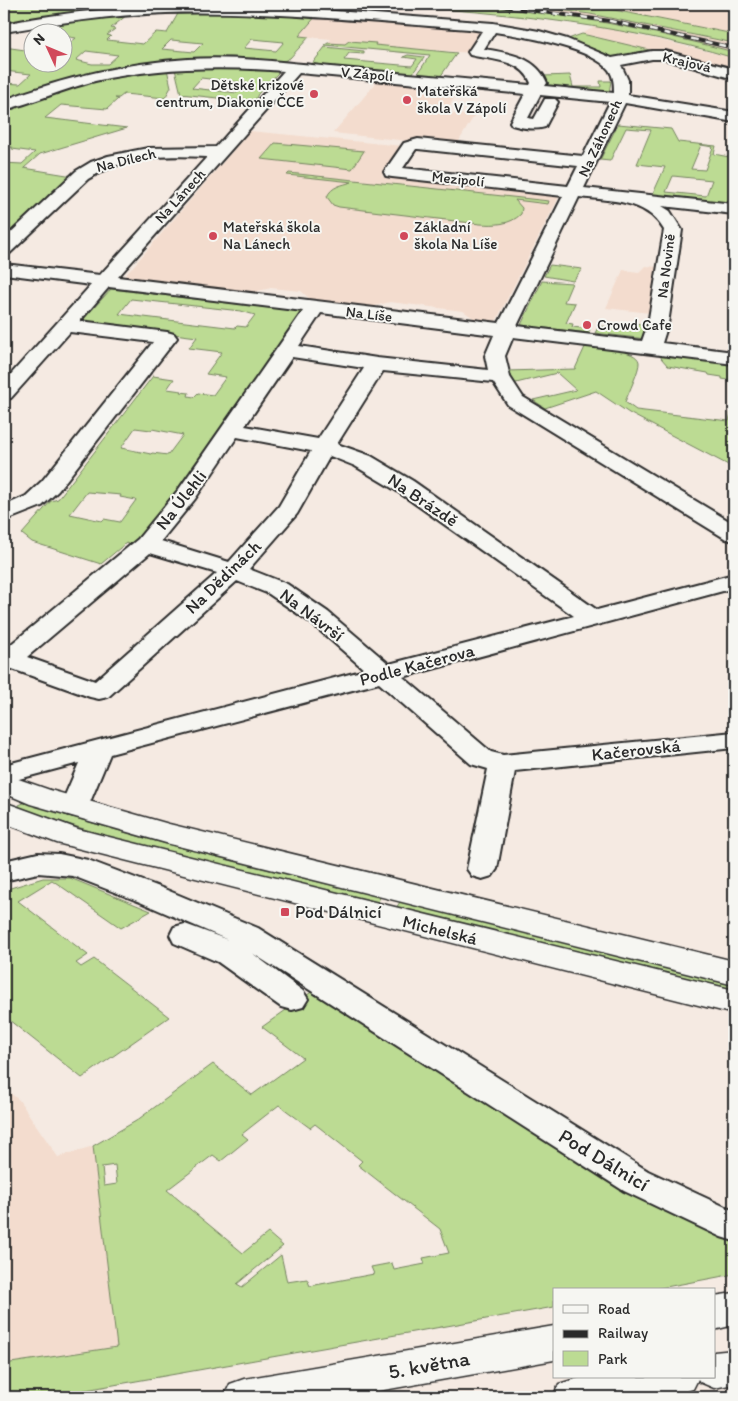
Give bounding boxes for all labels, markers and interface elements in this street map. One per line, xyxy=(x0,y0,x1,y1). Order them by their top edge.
north arrow xyxy=(22,22,72,72)
text: N xyxy=(30,30,48,49)
street label: Krajová xyxy=(661,48,713,76)
street label: V Zápolí xyxy=(340,63,394,85)
place label: Dětské krizové centrum, Diakonie ČCE xyxy=(156,76,304,111)
place label: Mateřská škola V Zápolí xyxy=(417,82,506,117)
marker: Dětské krizové centrum, Diakonie ČCE xyxy=(308,88,320,100)
marker: Mateřská škola V Zápolí xyxy=(401,94,413,106)
street label: Na Záhonech xyxy=(574,96,626,180)
street label: Na Dílech xyxy=(94,144,158,176)
street label: Na Lánech xyxy=(151,165,209,227)
street label: Mezipolí xyxy=(431,167,485,191)
place label: Mateřská škola Na Lánech xyxy=(223,218,321,253)
place label: Základní škola Na Líše xyxy=(414,218,498,253)
marker: Mateřská škola Na Lánech xyxy=(207,230,219,242)
marker: Základní škola Na Líše xyxy=(398,230,410,242)
street label: Na Novině xyxy=(653,233,679,299)
street label: Na Líše xyxy=(345,302,393,326)
place label: Crowd Cafe xyxy=(597,316,672,334)
marker: Crowd Cafe xyxy=(581,319,593,331)
street label: Na Úlehli xyxy=(151,466,211,534)
street label: Na Brázdě xyxy=(384,468,462,532)
street label: Na Dědinách xyxy=(180,535,266,619)
street label: Na Návrší xyxy=(276,584,349,647)
street label: Podle Kačerova xyxy=(357,639,478,691)
street label: Kačerovská xyxy=(590,734,682,766)
place label: Pod Dálnicí xyxy=(295,901,382,923)
marker: Pod Dálnicí xyxy=(279,906,291,918)
street label: Michelská xyxy=(400,910,480,950)
street label: Pod Dálnicí xyxy=(554,1123,655,1197)
legend xyxy=(553,1288,716,1378)
text: Road xyxy=(598,1300,631,1318)
text: Railway xyxy=(598,1324,648,1342)
street label: 5. května xyxy=(386,1345,472,1384)
text: Park xyxy=(598,1350,628,1368)

